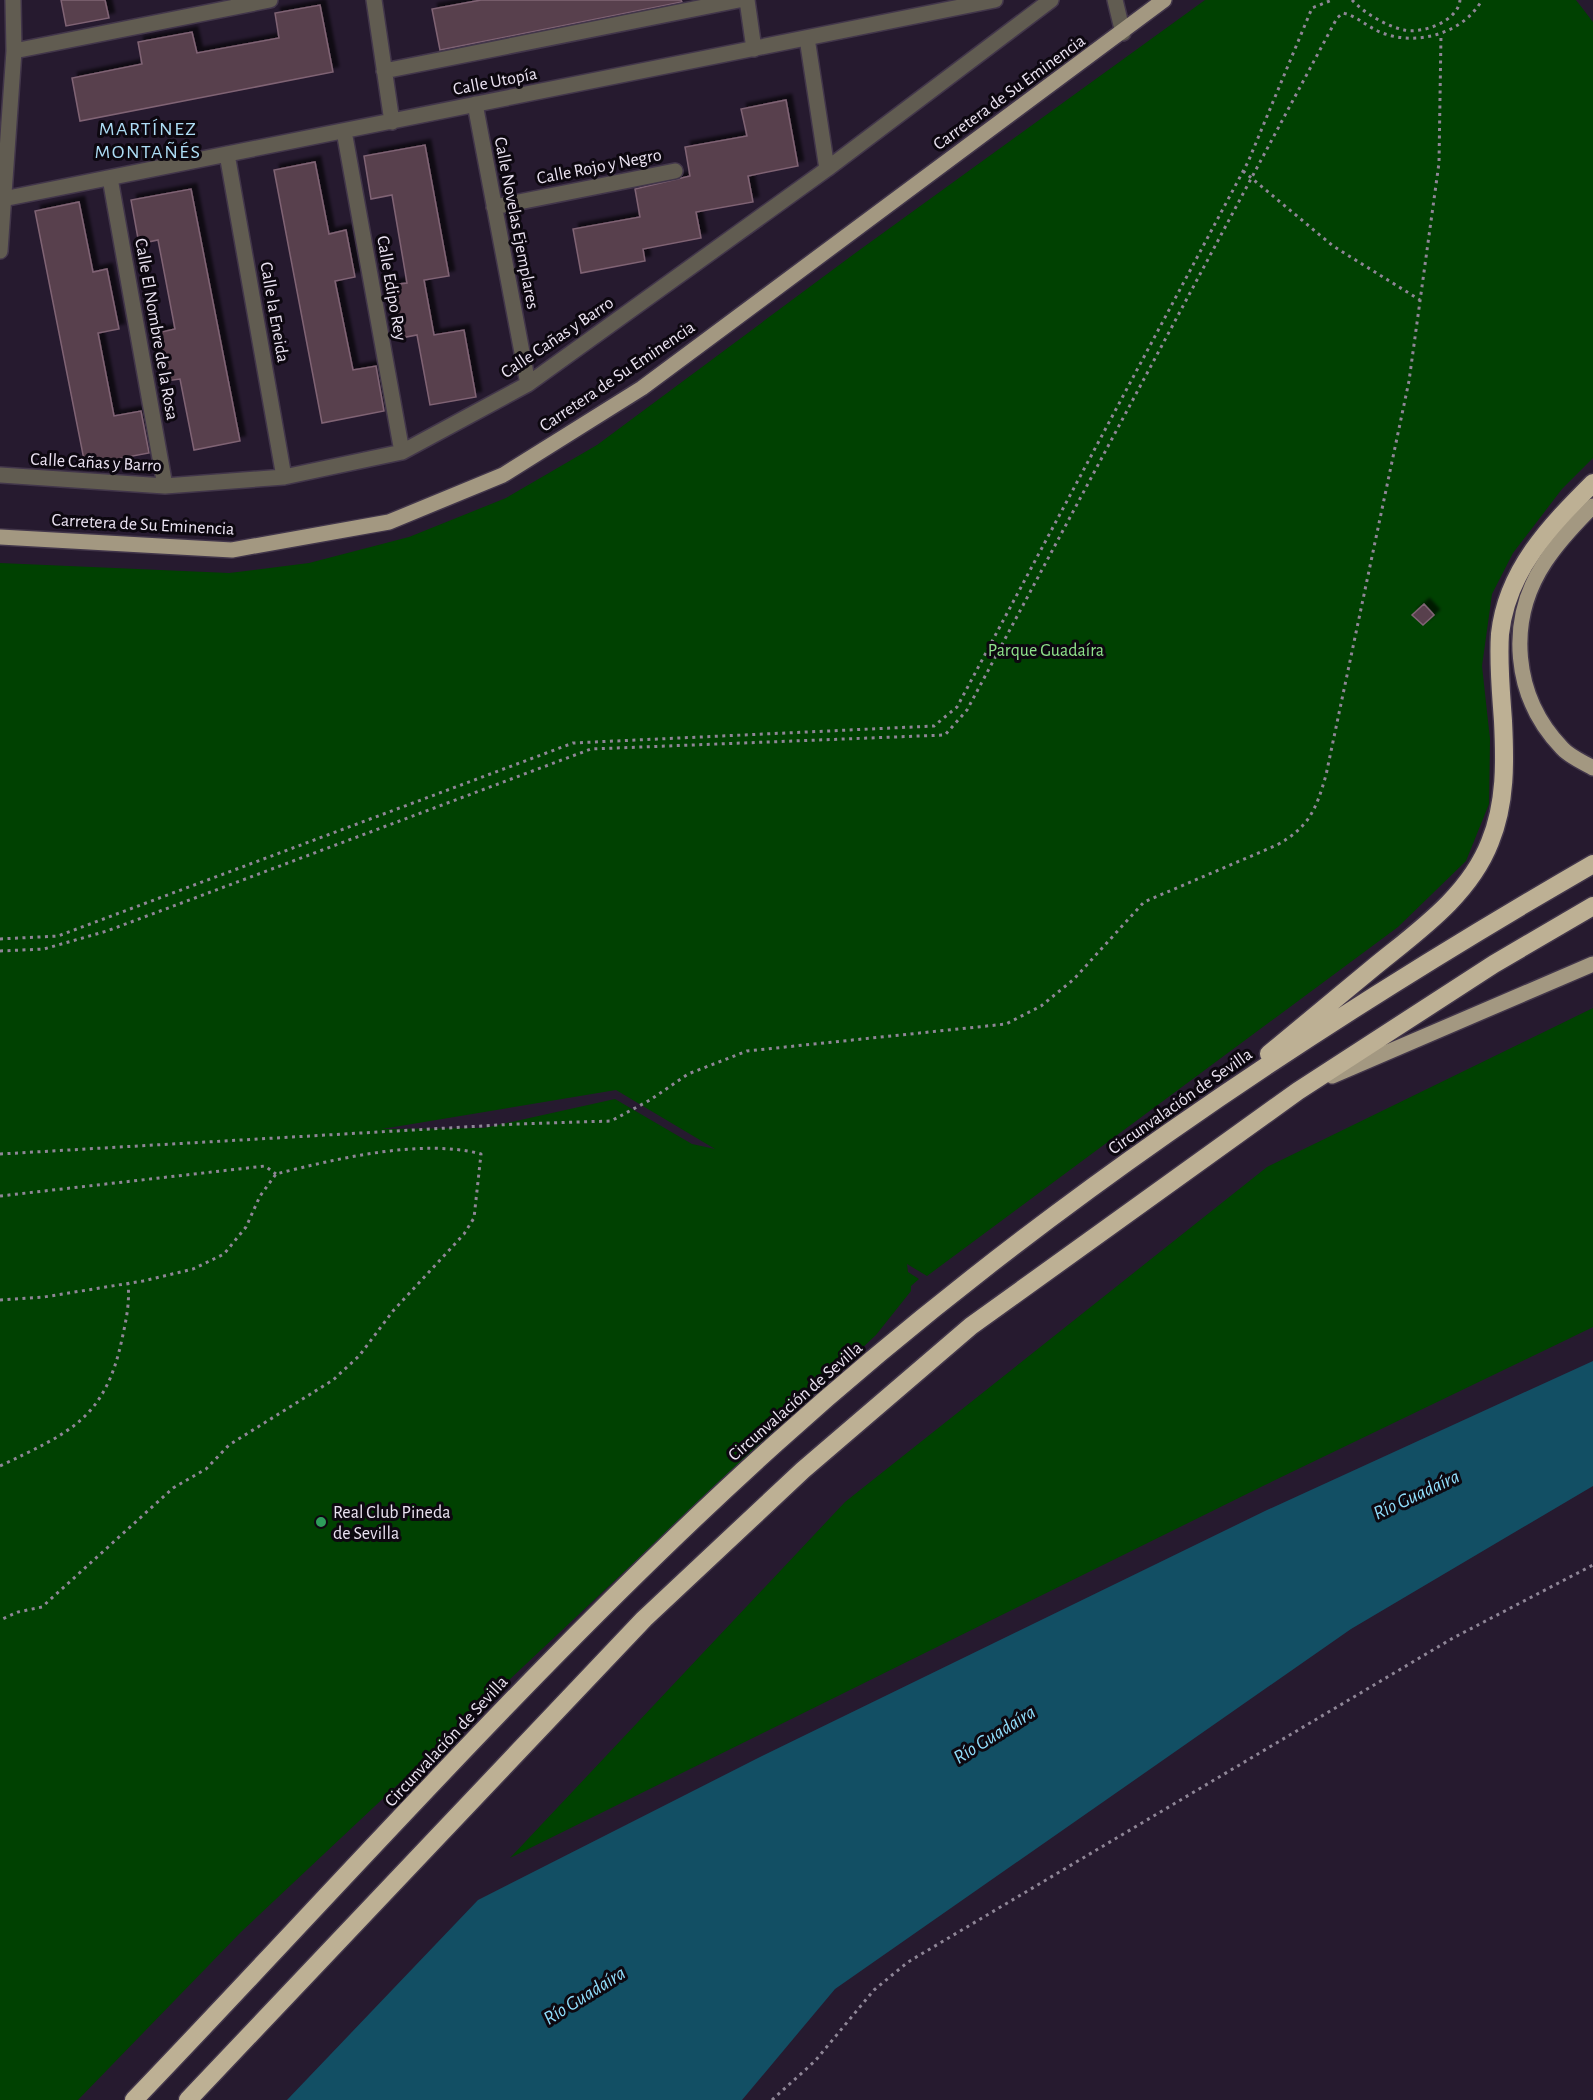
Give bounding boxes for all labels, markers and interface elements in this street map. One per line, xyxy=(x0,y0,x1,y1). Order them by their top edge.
street label: Carretera de Su Eminencia xyxy=(930,32,1089,154)
street label: Calle Utopía xyxy=(452,65,539,99)
district label: MARTÍNEZ MONTAÑÉS xyxy=(95,118,201,162)
street label: Calle Novelas Ejemplares xyxy=(490,136,542,311)
street label: Calle Rojo y Negro xyxy=(535,146,663,188)
street label: Calle Edipo Rey xyxy=(373,234,409,342)
street label: Calle El Nombre de la Rosa xyxy=(131,237,181,422)
street label: Calle la Eneida xyxy=(256,261,292,364)
street label: Calle Cañas y Barro xyxy=(498,294,617,382)
street label: Carretera de Su Eminencia xyxy=(537,318,698,435)
street label: Calle Cañas y Barro xyxy=(30,451,162,475)
street label: Carretera de Su Eminencia xyxy=(51,511,235,539)
park label: Parque Guadaíra xyxy=(988,642,1104,660)
street label: Circunvalación de Sevilla xyxy=(1105,1045,1256,1158)
street label: Circunvalación de Sevilla xyxy=(725,1339,866,1465)
water label: Río Guadaíra xyxy=(1370,1466,1463,1524)
place label: Real Club Pineda de Sevilla xyxy=(333,1504,451,1543)
marker: Real Club Pineda de Sevilla xyxy=(314,1515,328,1529)
street label: Circunvalación de Sevilla xyxy=(382,1673,512,1810)
water label: Río Guadaíra xyxy=(950,1702,1039,1768)
water label: Río Guadaíra xyxy=(540,1963,629,2029)

